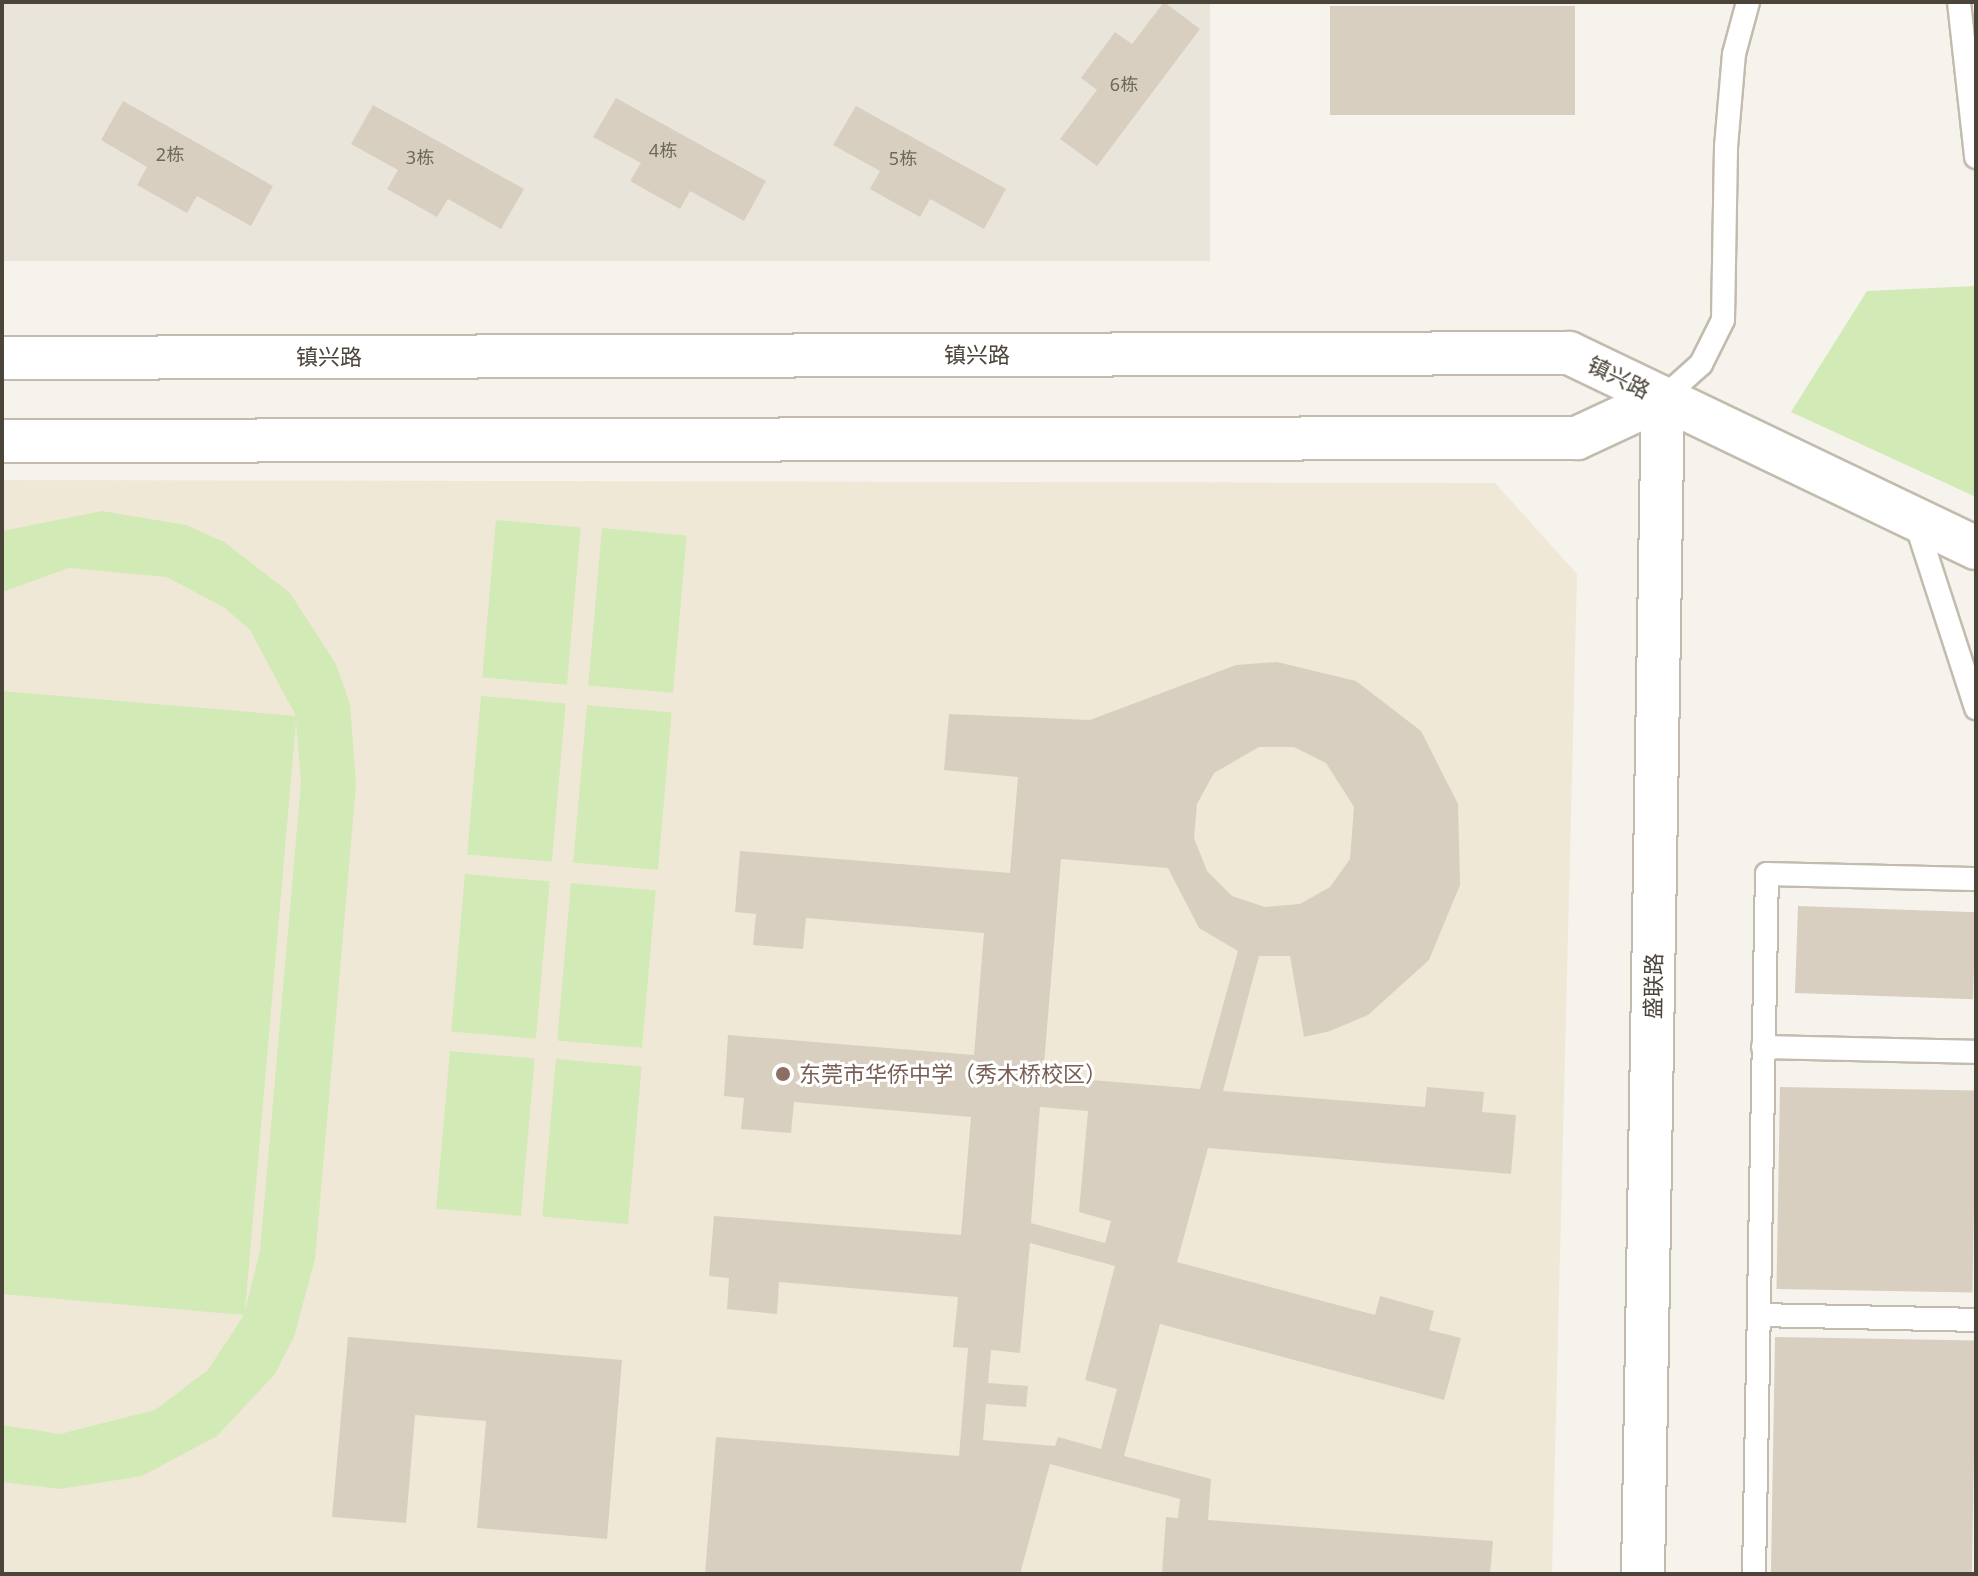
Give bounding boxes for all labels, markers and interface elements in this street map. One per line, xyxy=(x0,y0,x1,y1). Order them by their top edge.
house number: 6栋 xyxy=(1110,73,1138,95)
house number: 4栋 xyxy=(649,139,677,161)
house number: 2栋 xyxy=(156,143,184,165)
house number: 3栋 xyxy=(406,146,434,168)
house number: 5栋 xyxy=(889,147,917,169)
street label: 镇兴路 xyxy=(944,342,1010,368)
street label: 镇兴路 xyxy=(296,344,362,370)
street label: 镇兴路 xyxy=(1584,351,1654,403)
street label: 盛联路 xyxy=(1639,953,1667,1019)
place label: 东莞市华侨中学（秀木桥校区） xyxy=(799,1061,1107,1087)
marker: 东莞市华侨中学（秀木桥校区） xyxy=(774,1065,792,1083)

